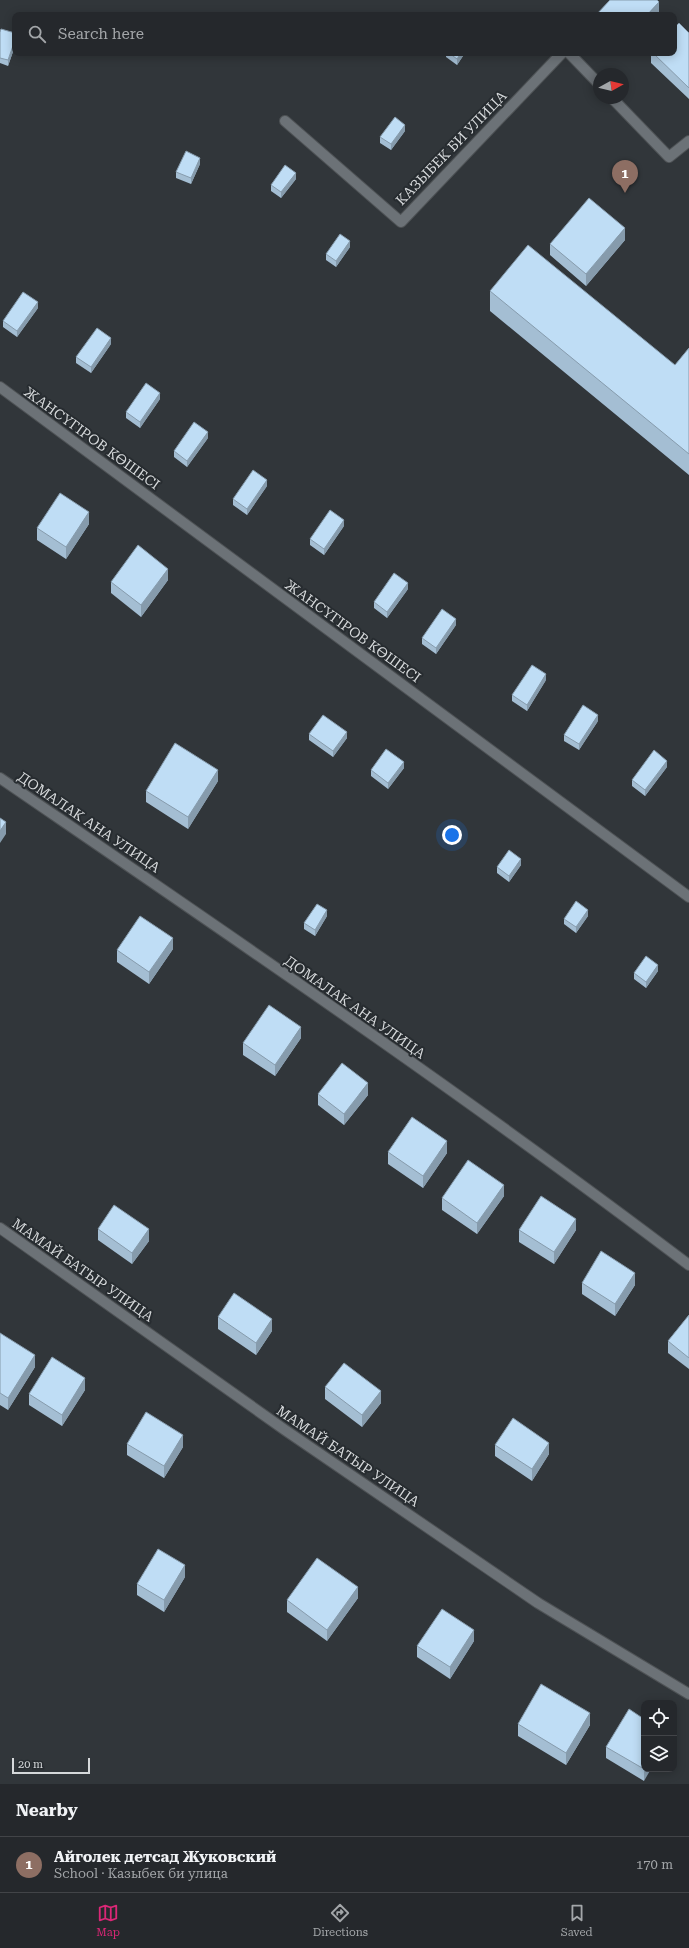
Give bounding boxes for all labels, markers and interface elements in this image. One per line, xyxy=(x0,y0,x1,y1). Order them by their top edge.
search box xyxy=(12,12,677,56)
icon: search xyxy=(26,23,48,45)
text: Search here xyxy=(58,25,144,43)
north arrow xyxy=(593,68,629,104)
street label: КАЗЫБЕК БИ УЛИЦА xyxy=(392,88,510,208)
pin: 1 xyxy=(612,160,638,193)
street label: ЖАНСҮГІРОВ КӨШЕСІ xyxy=(21,383,163,493)
street label: ЖАНСҮГІРОВ КӨШЕСІ xyxy=(282,576,424,686)
street label: ДОМАЛАК АНА УЛИЦА xyxy=(15,768,163,876)
your location xyxy=(442,825,462,845)
street label: ДОМАЛАК АНА УЛИЦА xyxy=(282,952,429,1062)
street label: МАМАЙ БАТЫР УЛИЦА xyxy=(9,1215,157,1325)
street label: МАМАЙ БАТЫР УЛИЦА xyxy=(274,1402,422,1510)
map controls xyxy=(641,1700,677,1772)
button: locate xyxy=(641,1700,677,1736)
button: layers xyxy=(641,1736,677,1772)
scale bar xyxy=(12,1756,90,1775)
text: 20 m xyxy=(18,1758,43,1771)
text: Nearby xyxy=(16,1800,78,1820)
text: Айголек детсад Жуковский xyxy=(54,1848,276,1866)
text: 1 xyxy=(25,1857,33,1872)
text: 170 m xyxy=(636,1857,673,1872)
text: School · Казыбек би улица xyxy=(54,1866,228,1881)
tab: Map xyxy=(96,1902,120,1939)
tab: Directions xyxy=(313,1902,368,1939)
tab: Saved xyxy=(561,1902,593,1939)

